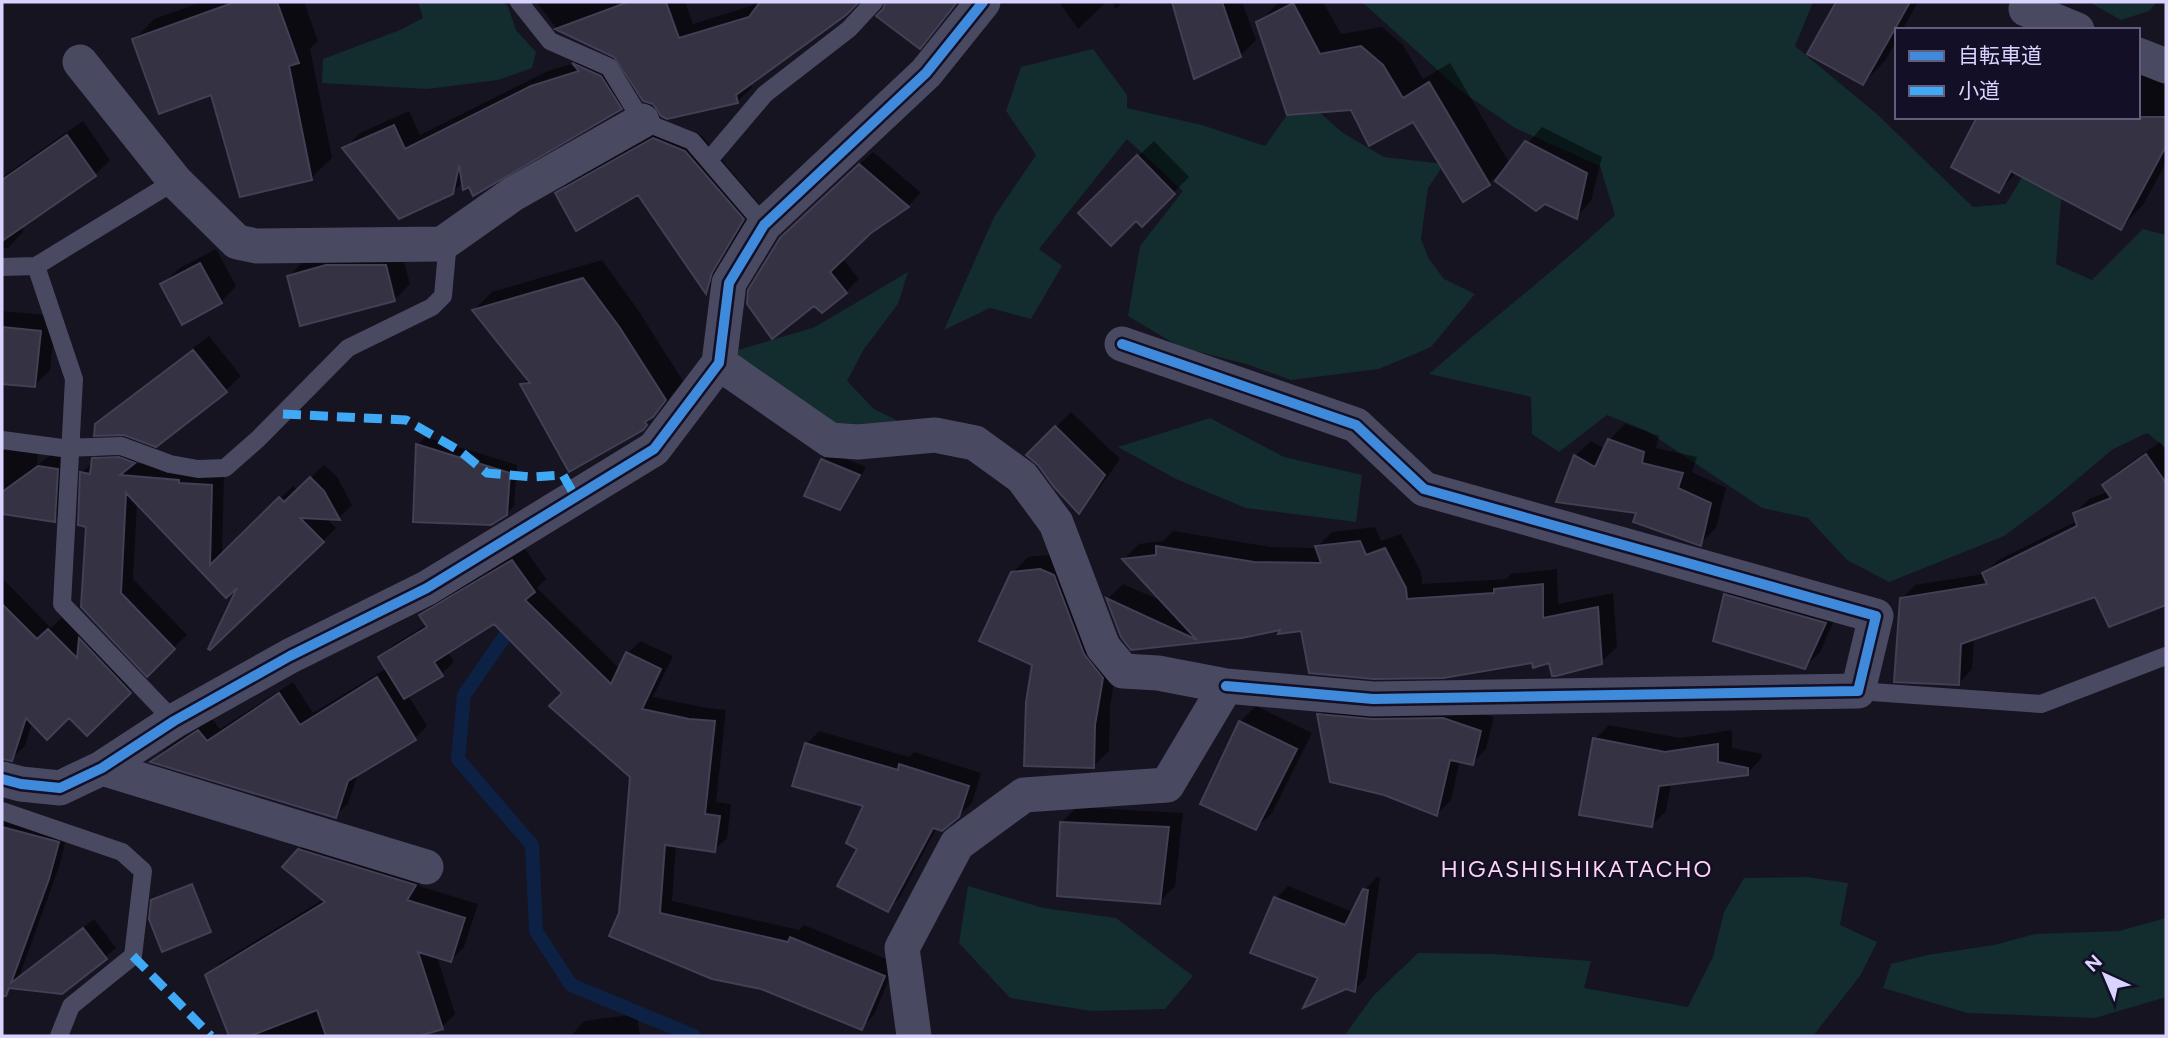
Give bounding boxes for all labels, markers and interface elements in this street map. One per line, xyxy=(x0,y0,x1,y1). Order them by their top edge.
legend xyxy=(1895,28,2140,119)
text: 自転車道 xyxy=(1958,43,2042,68)
text: 小道 xyxy=(1958,78,2000,103)
district label: HIGASHISHIKATACHO xyxy=(1441,855,1713,883)
north arrow xyxy=(2070,940,2140,1010)
text: N xyxy=(2080,950,2107,977)

